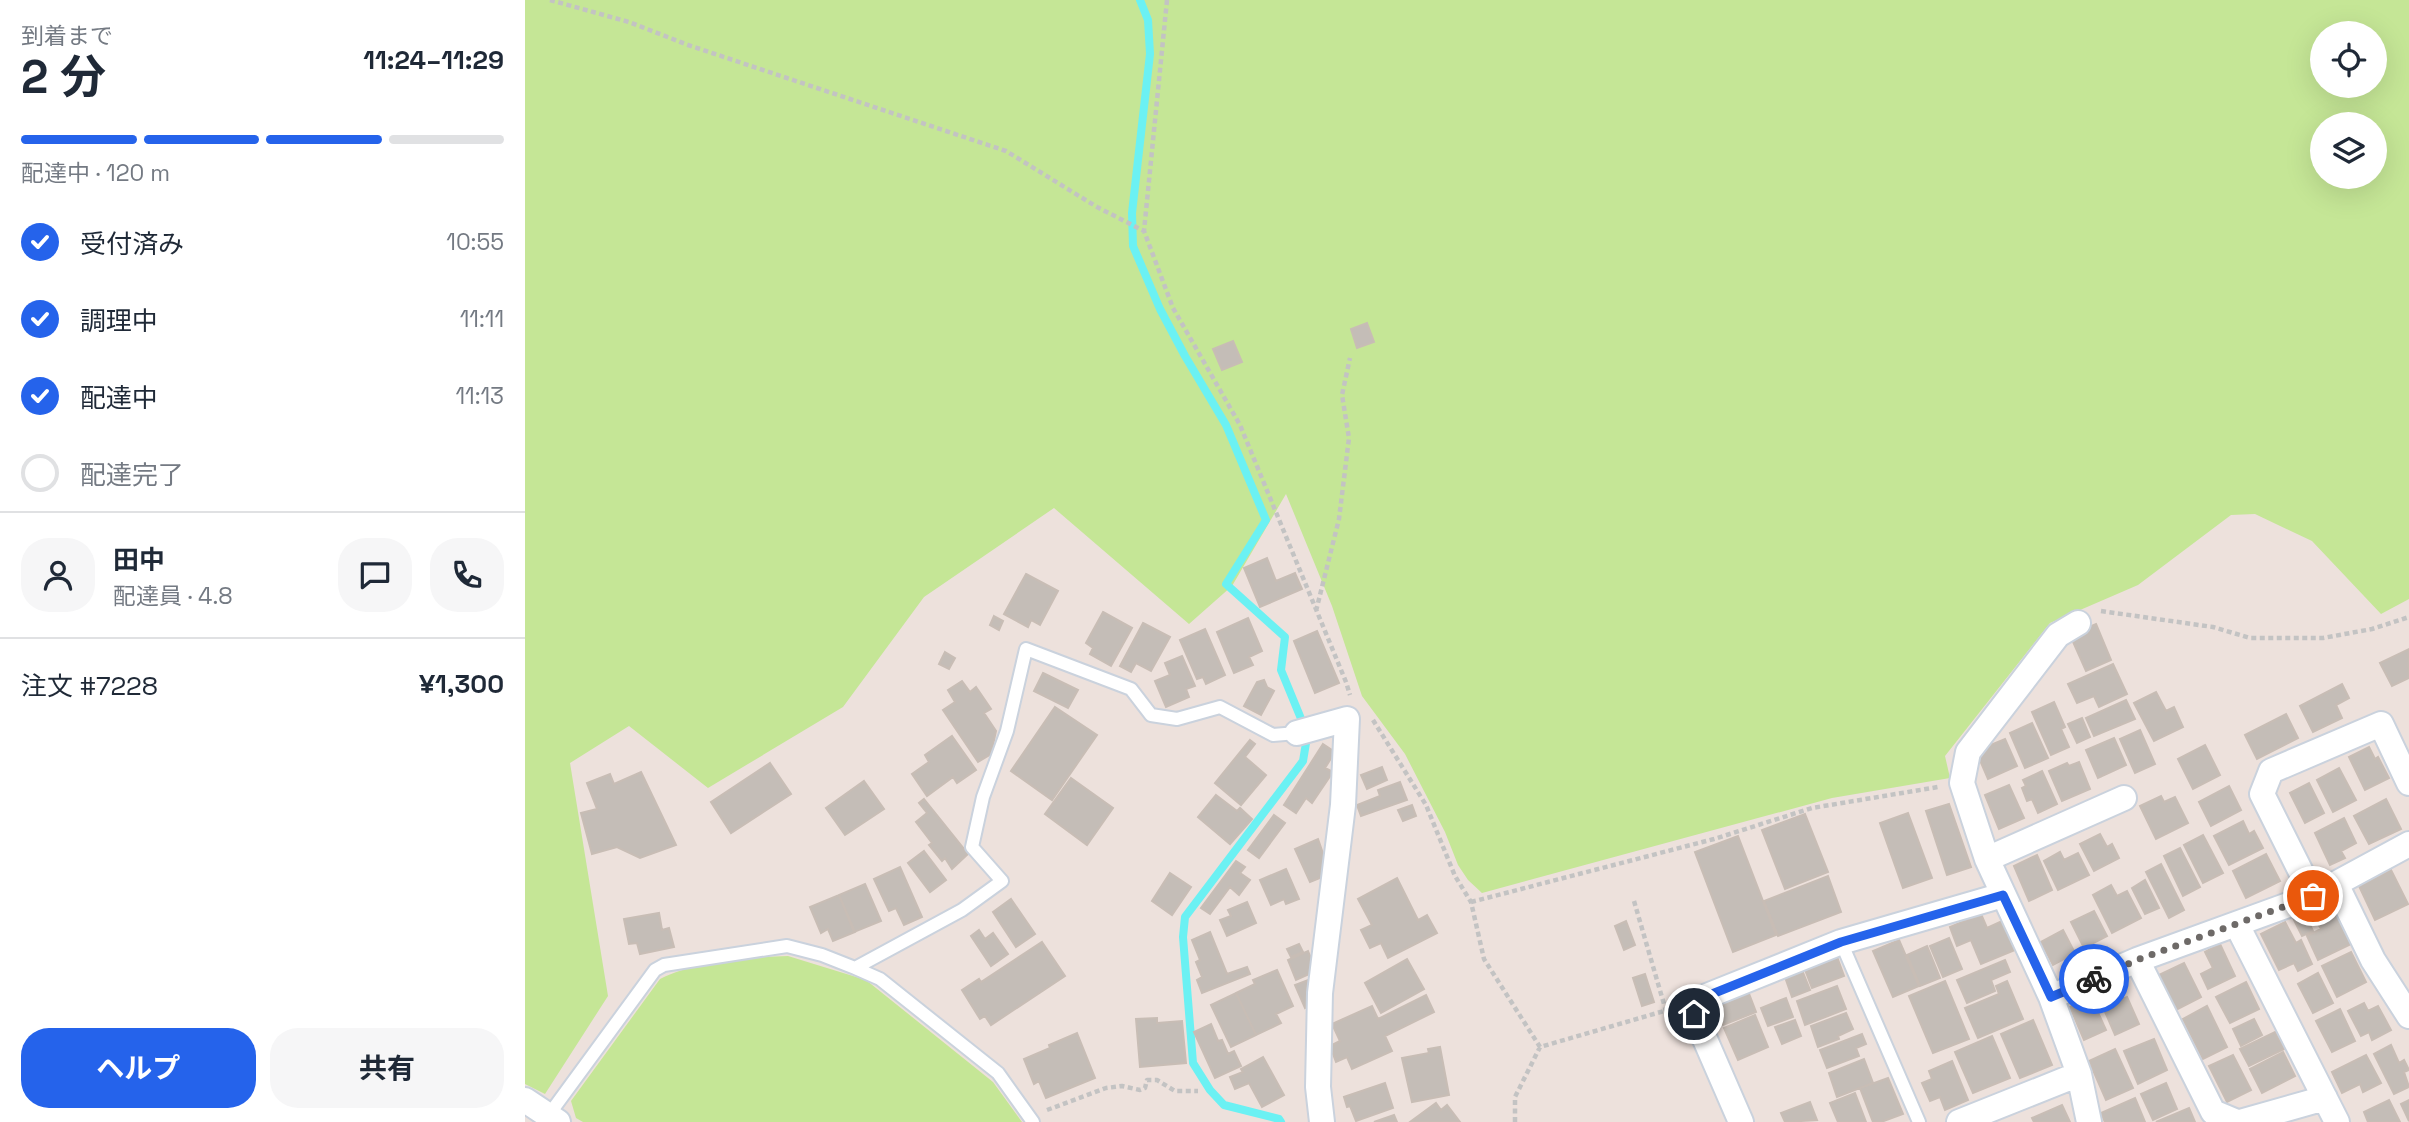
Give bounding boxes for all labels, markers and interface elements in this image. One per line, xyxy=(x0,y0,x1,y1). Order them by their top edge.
text: 到着まで xyxy=(21,21,113,51)
map controls xyxy=(2310,21,2387,189)
button: locate xyxy=(2310,21,2387,98)
text: 11:24–11:29 xyxy=(363,43,504,77)
text: 2 分 xyxy=(21,48,106,106)
button: layers xyxy=(2310,112,2387,189)
text: 配達中 · 120 m xyxy=(21,158,170,188)
icon: check xyxy=(21,223,59,261)
text: 受付済み xyxy=(80,227,184,261)
text: 10:55 xyxy=(446,227,504,257)
icon: check xyxy=(21,300,59,338)
text: 調理中 xyxy=(80,304,158,338)
text: 11:11 xyxy=(460,304,504,334)
icon: check xyxy=(21,377,59,415)
text: 配達中 xyxy=(80,381,158,415)
text: 11:13 xyxy=(455,381,504,411)
text: 配達完了 xyxy=(80,458,184,492)
button: person xyxy=(21,538,95,612)
button: chat xyxy=(338,538,412,612)
button: phone xyxy=(430,538,504,612)
text: 田中 xyxy=(113,543,165,577)
text: 配達員 · 4.8 xyxy=(113,581,233,611)
text: ¥1,300 xyxy=(419,667,504,701)
text: 注文 #7228 xyxy=(21,669,158,703)
pin xyxy=(2283,866,2343,926)
icon: bag xyxy=(2294,877,2332,915)
courier xyxy=(2059,944,2129,1014)
icon: bike xyxy=(2075,960,2113,998)
pin xyxy=(1664,984,1724,1044)
icon: home xyxy=(1675,995,1713,1033)
button: ヘルプ xyxy=(21,1028,256,1108)
button: 共有 xyxy=(270,1028,504,1108)

